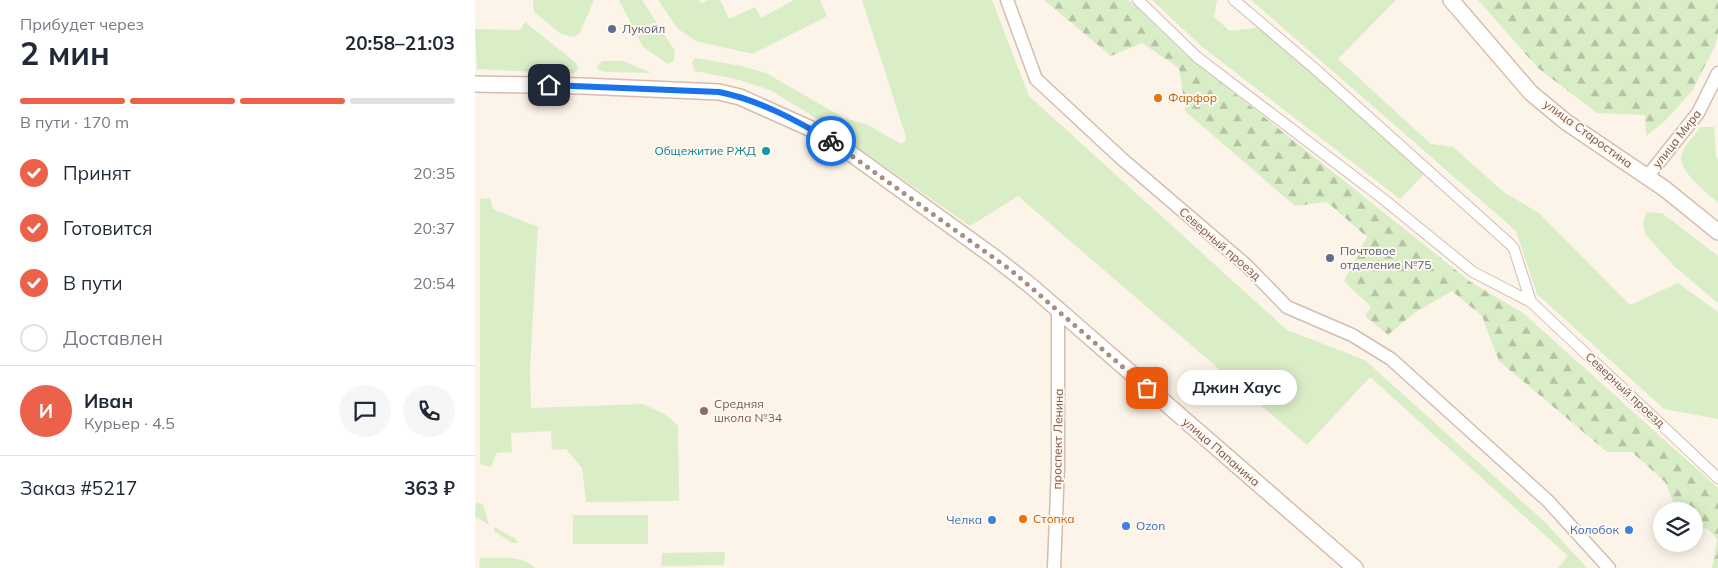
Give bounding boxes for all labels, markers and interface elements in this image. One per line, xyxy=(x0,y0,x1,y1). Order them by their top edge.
text: Прибудет через xyxy=(20,14,144,34)
place label: Лукойл xyxy=(622,21,665,36)
marker: Лукойл xyxy=(606,23,618,35)
text: 20:58–21:03 xyxy=(345,31,455,55)
text: 2 мин xyxy=(20,33,110,73)
pin xyxy=(528,64,570,106)
icon: home xyxy=(535,71,563,99)
place label: Фарфор xyxy=(1168,90,1217,105)
marker: Фарфор xyxy=(1152,92,1164,104)
street label: улица Старостина xyxy=(1541,96,1636,171)
street label: улица Мира xyxy=(1649,106,1704,171)
text: В пути · 170 m xyxy=(20,112,129,132)
courier xyxy=(806,116,856,166)
icon: bike xyxy=(817,127,845,155)
place label: Общежитие РЖД xyxy=(654,143,756,158)
marker: Общежитие РЖД xyxy=(760,145,772,157)
icon: check xyxy=(20,159,48,187)
text: Принят xyxy=(63,161,131,185)
text: 20:35 xyxy=(413,163,455,183)
street label: Северный проезд xyxy=(1176,204,1264,283)
icon: check xyxy=(20,214,48,242)
text: Готовится xyxy=(63,216,153,240)
text: 20:37 xyxy=(413,218,455,238)
place label: Почтовое отделение №75 xyxy=(1340,243,1432,272)
marker: Почтовое отделение №75 xyxy=(1324,252,1336,264)
icon: check xyxy=(20,269,48,297)
text: В пути xyxy=(63,271,122,295)
text: 20:54 xyxy=(413,273,455,293)
text: Доставлен xyxy=(63,326,163,350)
street label: Северный проезд xyxy=(1582,349,1668,430)
pin xyxy=(1126,367,1168,409)
callout: Джин Хаус xyxy=(1177,370,1297,406)
icon: bag xyxy=(1133,374,1161,402)
text: Джин Хаус xyxy=(1193,377,1281,397)
button: chat xyxy=(339,385,391,437)
button: phone xyxy=(403,385,455,437)
street label: проспект Ленина xyxy=(1049,388,1066,490)
text: Иван xyxy=(84,389,133,413)
place label: Средняя школа №34 xyxy=(714,396,782,425)
text: И xyxy=(39,399,53,423)
marker: Средняя школа №34 xyxy=(698,405,710,417)
text: Курьер · 4.5 xyxy=(84,413,175,433)
street label: улица Папанина xyxy=(1179,414,1263,489)
text: Заказ #5217 xyxy=(20,476,137,500)
text: 363 ₽ xyxy=(404,476,455,500)
map controls xyxy=(1653,502,1703,552)
button: layers xyxy=(1653,502,1703,552)
place label: Стопка xyxy=(1033,511,1075,526)
place label: Челка xyxy=(946,512,982,527)
marker: Стопка xyxy=(1017,513,1029,525)
marker: Челка xyxy=(986,514,998,526)
place label: Ozon xyxy=(1136,518,1165,533)
marker: Ozon xyxy=(1120,520,1132,532)
place label: Колобок xyxy=(1570,522,1620,537)
marker: Колобок xyxy=(1623,524,1635,536)

